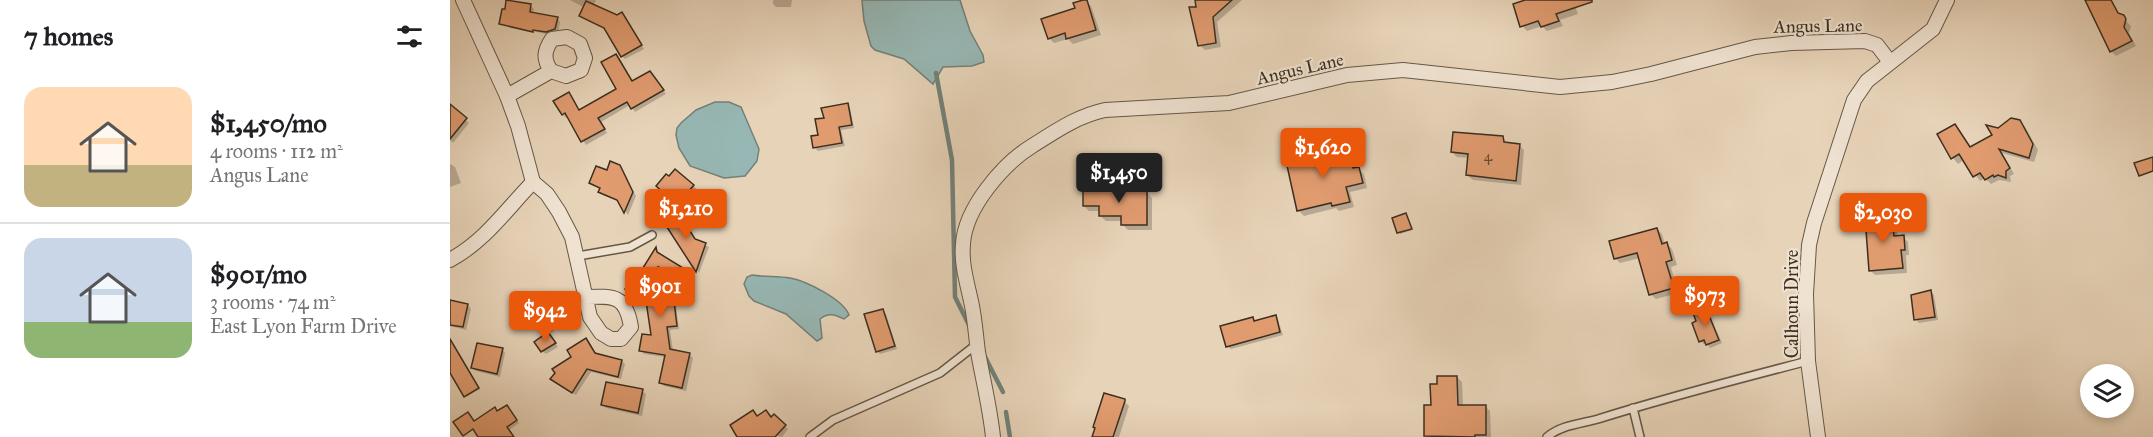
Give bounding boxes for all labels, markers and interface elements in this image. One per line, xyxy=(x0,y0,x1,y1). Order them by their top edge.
street label: Angus Lane xyxy=(1773,14,1863,39)
text: 7 homes xyxy=(24,20,113,52)
icon: filters xyxy=(393,20,426,53)
street label: Angus Lane xyxy=(1253,48,1346,91)
text: $1,450/mo xyxy=(210,107,327,139)
icon: home xyxy=(72,111,144,183)
pin: $1,620 xyxy=(1274,128,1372,179)
text: $1,620 xyxy=(1295,135,1351,159)
text: 4 rooms · 112 m² xyxy=(210,139,343,163)
house number: 4 xyxy=(1484,147,1493,165)
pin: $1,450 xyxy=(1070,153,1168,204)
text: $1,450 xyxy=(1090,160,1148,184)
text: Angus Lane xyxy=(210,163,308,187)
pin: $1,210 xyxy=(637,189,735,240)
pin: $2,030 xyxy=(1834,193,1932,244)
text: $1,210 xyxy=(659,196,713,220)
text: $2,030 xyxy=(1854,200,1912,224)
street label: Calhoun Drive xyxy=(1781,250,1803,358)
text: $901/mo xyxy=(210,258,307,290)
icon: home xyxy=(72,262,144,334)
pin: $901 xyxy=(624,267,696,318)
text: $901 xyxy=(639,274,681,298)
pin: $973 xyxy=(1669,276,1741,327)
text: $973 xyxy=(1684,283,1726,307)
text: 3 rooms · 74 m² xyxy=(210,290,335,314)
pin: $942 xyxy=(509,291,581,342)
text: $942 xyxy=(523,298,567,322)
text: East Lyon Farm Drive xyxy=(210,314,396,338)
map controls xyxy=(2080,364,2134,418)
button: layers xyxy=(2080,364,2134,418)

